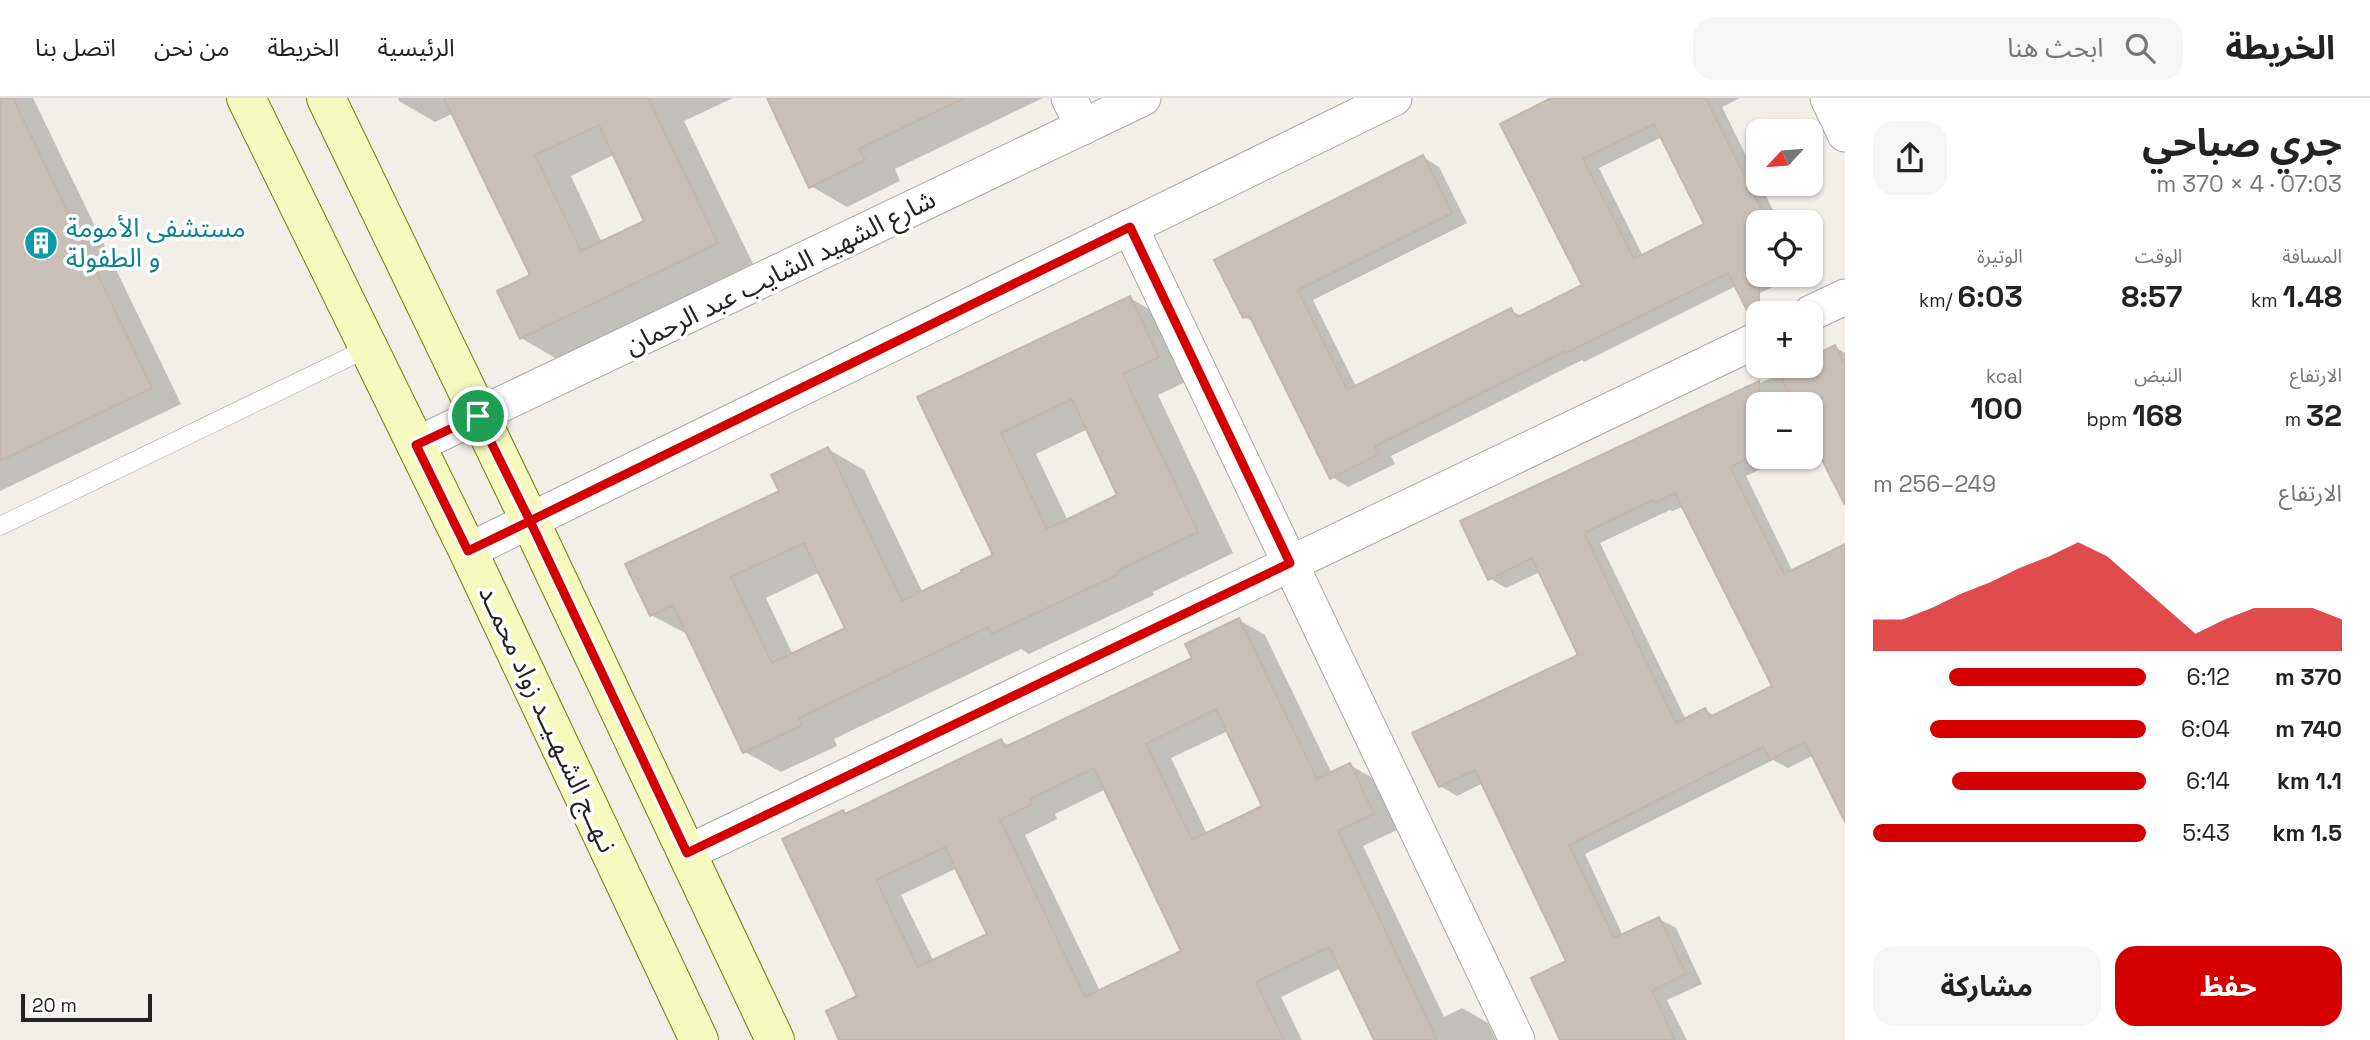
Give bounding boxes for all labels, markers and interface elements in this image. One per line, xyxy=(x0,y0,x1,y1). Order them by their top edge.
search box xyxy=(1693,17,2183,80)
text: الخريطة xyxy=(2225,27,2335,69)
icon: search xyxy=(2121,29,2159,67)
text: ابحث هنا xyxy=(2007,31,2103,65)
text: اتصل بنا xyxy=(35,32,116,63)
text: من نحن xyxy=(154,32,230,63)
text: الخريطة xyxy=(268,32,340,63)
text: الرئيسية xyxy=(378,32,455,63)
north arrow xyxy=(1746,119,1824,196)
map controls xyxy=(1746,119,1823,469)
text: جري صباحي xyxy=(2142,119,2342,167)
button: share xyxy=(1873,121,1947,195)
text: 07:03 · 4 × 370 m xyxy=(2157,169,2342,199)
street label: شارع الشهيد الشايب عبد الرحمان xyxy=(619,182,942,364)
button: locate xyxy=(1746,210,1823,287)
place label: مستشفى الأمومة و الطفولة xyxy=(66,211,246,275)
building icon: مستشفى الأمومة و الطفولة xyxy=(22,224,60,262)
text: الوتيرة xyxy=(1977,244,2023,269)
text: الوقت xyxy=(2135,244,2182,269)
text: المسافة xyxy=(2282,244,2342,269)
text: 6:03 xyxy=(1958,277,2023,316)
text: 8:57 xyxy=(2121,277,2182,316)
text: 1.48 xyxy=(2282,277,2342,316)
text: /km xyxy=(1919,288,1958,313)
text: km xyxy=(2251,288,2282,313)
button: + xyxy=(1746,301,1823,378)
text: النبض xyxy=(2134,363,2182,388)
text: الارتفاع xyxy=(2290,363,2342,388)
text: kcal xyxy=(1986,364,2023,389)
pin xyxy=(448,386,508,446)
text: 100 xyxy=(1970,389,2023,428)
button: − xyxy=(1746,392,1823,469)
text: 168 xyxy=(2132,396,2182,435)
text: 32 xyxy=(2306,396,2342,435)
icon: arrive xyxy=(459,397,497,435)
text: bpm xyxy=(2087,407,2132,432)
text: m xyxy=(2285,407,2306,432)
text: 249–256 m xyxy=(1873,469,1996,499)
text: الارتفاع xyxy=(2279,478,2342,508)
street label: نـهــج الشـهـيــد زواد محمــد xyxy=(468,580,625,859)
text: 6:12 xyxy=(2187,662,2230,692)
text: 370 m xyxy=(2275,662,2342,692)
text: 6:04 xyxy=(2181,714,2230,744)
text: 740 m xyxy=(2275,714,2342,744)
text: 6:14 xyxy=(2186,766,2230,796)
text: 1.1 km xyxy=(2277,766,2342,796)
text: 5:43 xyxy=(2182,818,2230,848)
text: 1.5 km xyxy=(2272,818,2342,848)
button: مشاركة xyxy=(1873,946,2101,1026)
button: حفظ xyxy=(2115,946,2342,1026)
scale bar xyxy=(21,991,152,1023)
text: 20 m xyxy=(32,993,77,1018)

